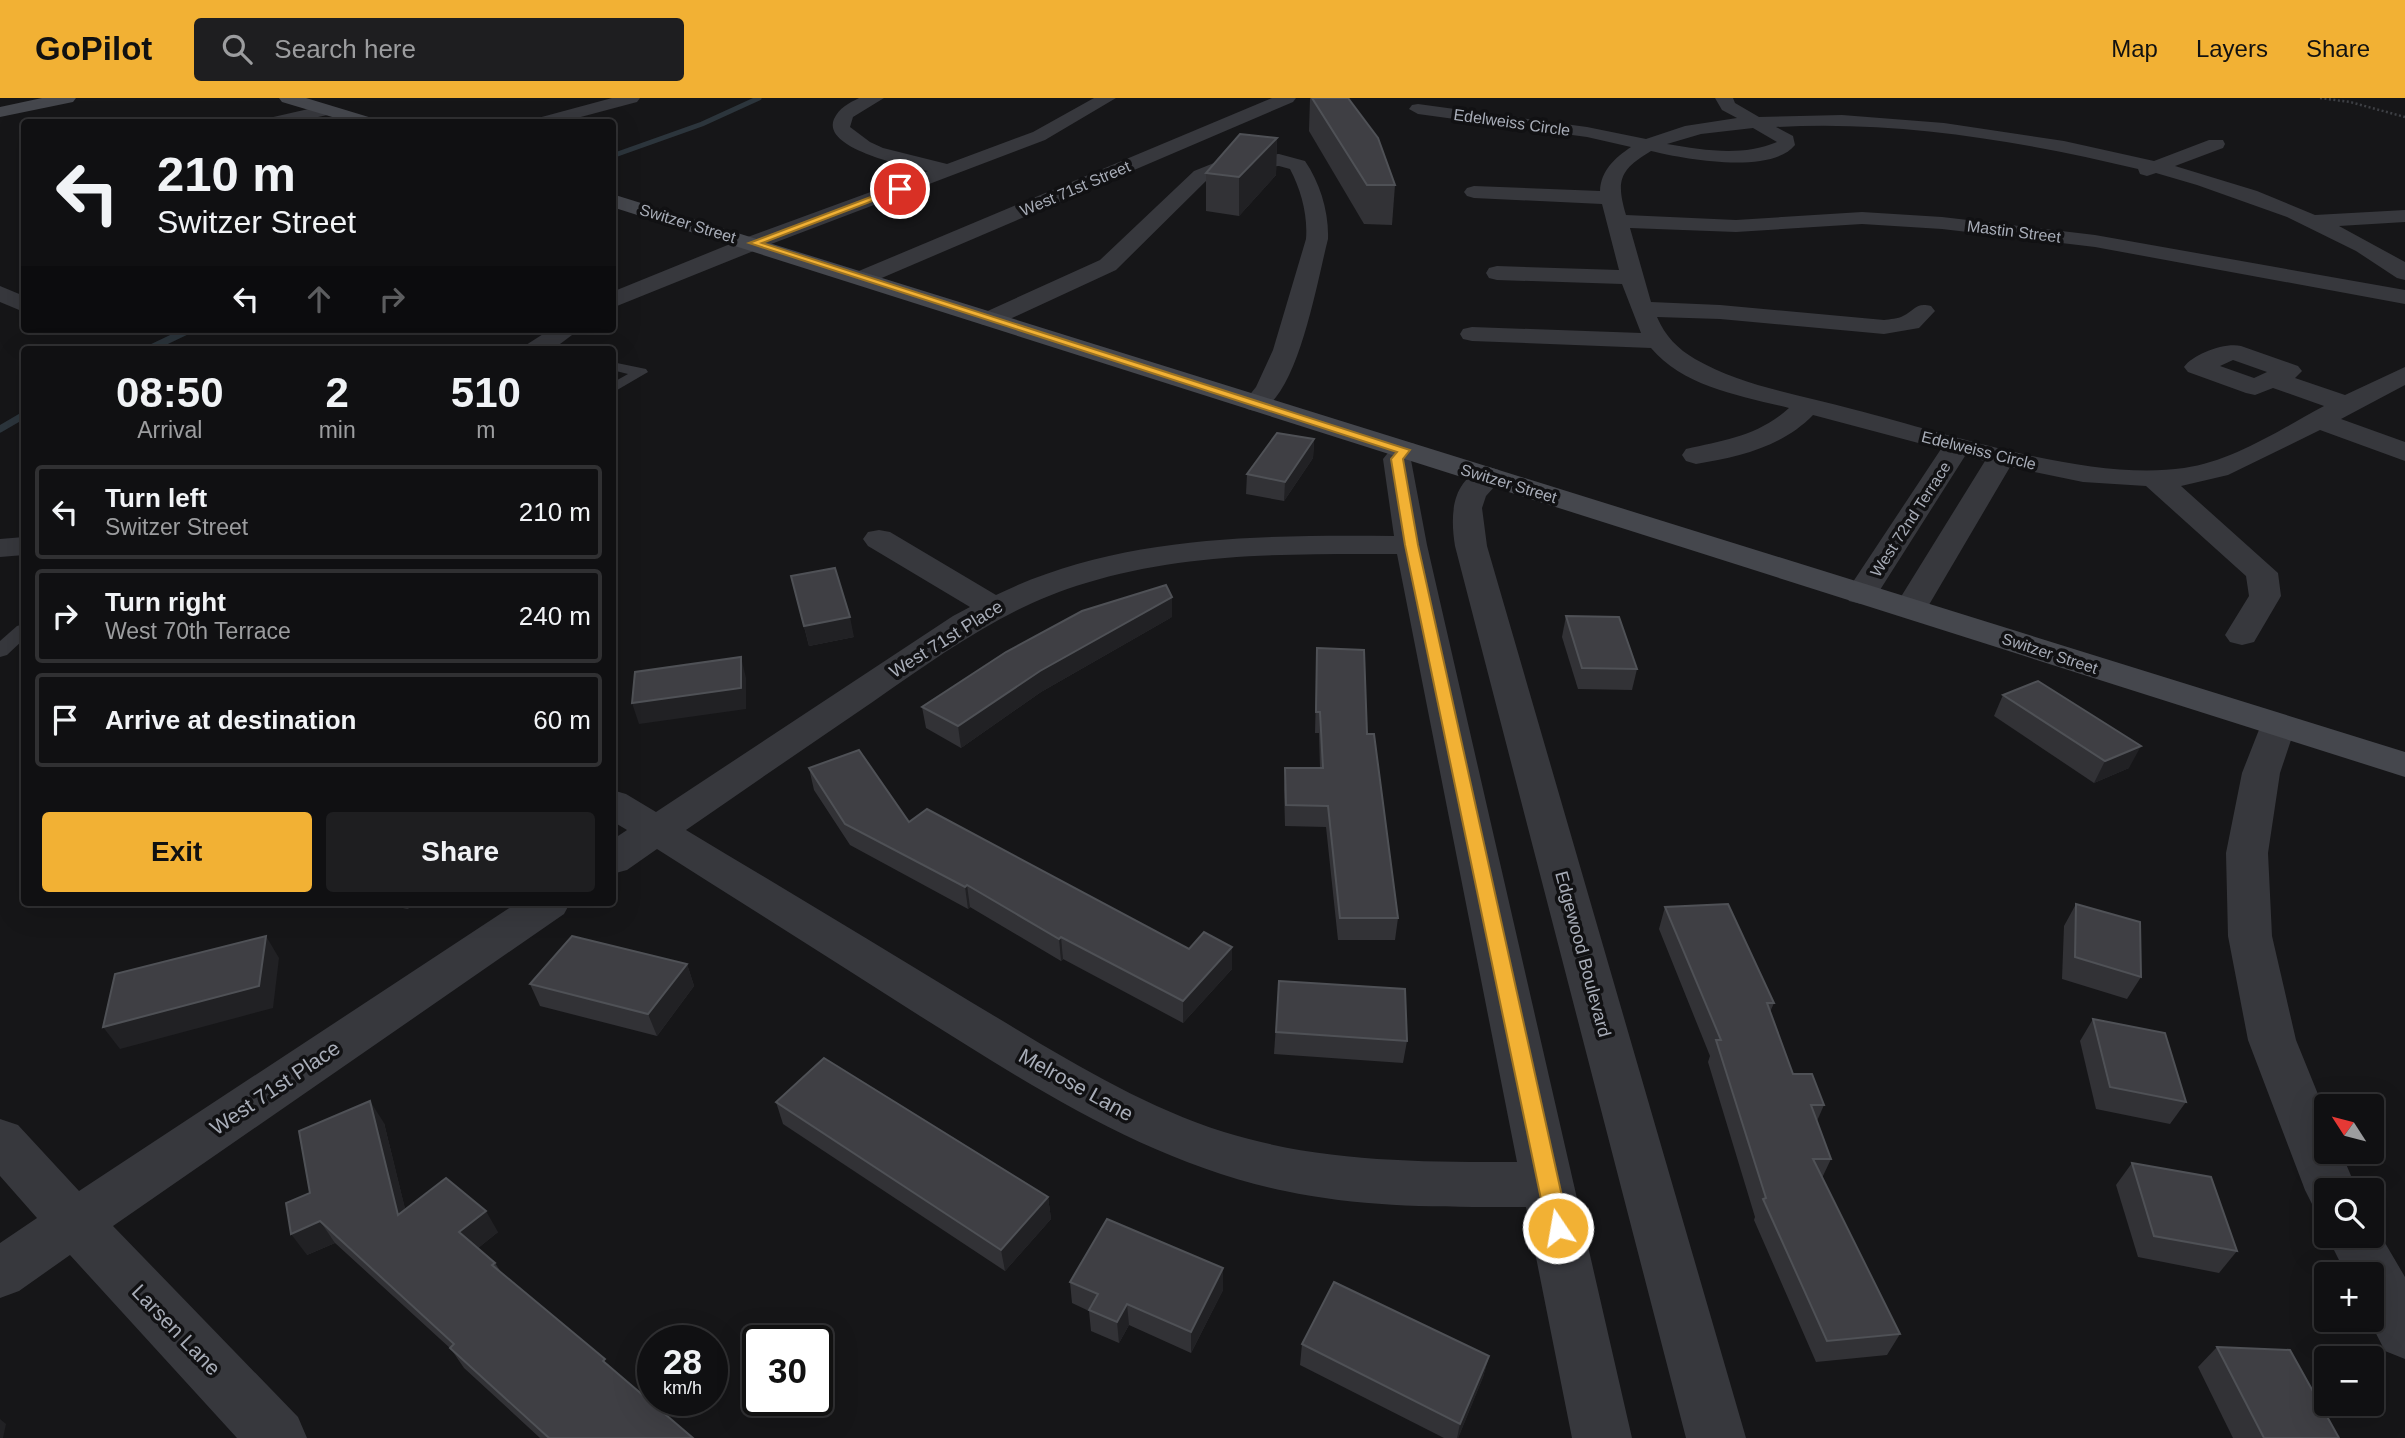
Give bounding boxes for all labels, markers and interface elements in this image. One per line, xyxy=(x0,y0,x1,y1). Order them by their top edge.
search box xyxy=(194,18,684,81)
text: GoPilot xyxy=(35,30,152,67)
icon: search xyxy=(218,30,256,68)
text: Search here xyxy=(274,34,416,64)
text: Map xyxy=(2111,35,2158,62)
text: Layers xyxy=(2196,35,2268,62)
text: Share xyxy=(2306,35,2370,62)
street label: Edelweiss Circle xyxy=(1453,106,1571,139)
icon: left xyxy=(42,147,133,238)
text: 210 m xyxy=(157,147,296,201)
street label: West 71st Street xyxy=(1018,157,1133,219)
pin xyxy=(870,159,930,219)
icon: arrive xyxy=(881,170,919,208)
street label: Switzer Street xyxy=(638,201,738,246)
text: Switzer Street xyxy=(157,204,356,240)
street label: Mastin Street xyxy=(1966,217,2062,246)
icon: left xyxy=(227,280,265,318)
icon: ahead xyxy=(300,280,338,318)
icon: right xyxy=(373,280,411,318)
text: 08:50 xyxy=(116,369,224,416)
text: 2 xyxy=(325,369,349,416)
text: 510 xyxy=(451,369,521,416)
text: Arrival xyxy=(137,417,202,443)
text: min xyxy=(319,417,356,443)
text: m xyxy=(476,417,495,443)
street label: Edelweiss Circle xyxy=(1920,428,2038,473)
street label: West 72nd Terrace xyxy=(1867,458,1954,580)
street label: Switzer Street xyxy=(1459,461,1559,506)
text: Turn left xyxy=(105,483,207,513)
icon: left xyxy=(46,493,84,531)
text: 210 m xyxy=(519,497,591,527)
text: Switzer Street xyxy=(105,514,248,540)
text: Turn right xyxy=(105,587,226,617)
street label: West 71st Place xyxy=(886,596,1006,682)
icon: right xyxy=(46,597,84,635)
text: 240 m xyxy=(519,601,591,631)
text: West 70th Terrace xyxy=(105,618,291,644)
street label: Switzer Street xyxy=(2000,630,2100,677)
icon: arrive xyxy=(46,701,84,739)
text: Arrive at destination xyxy=(105,705,356,735)
text: 60 m xyxy=(533,705,591,735)
button: Exit xyxy=(42,812,312,892)
button: Share xyxy=(326,812,595,892)
street label: Edgewood Boulevard xyxy=(1551,869,1615,1039)
street label: West 71st Place xyxy=(206,1036,344,1139)
street label: Melrose Lane xyxy=(1015,1044,1137,1125)
north arrow xyxy=(2314,1094,2384,1164)
map controls xyxy=(2314,1094,2384,1416)
button: search xyxy=(2314,1178,2384,1248)
position arrow xyxy=(1521,1191,1595,1265)
button: + xyxy=(2314,1262,2384,1332)
street label: Larsen Lane xyxy=(128,1280,225,1380)
speed limit sign: 30 xyxy=(742,1325,833,1416)
text: 28 xyxy=(663,1342,702,1381)
button: − xyxy=(2314,1346,2384,1416)
text: km/h xyxy=(663,1378,702,1398)

